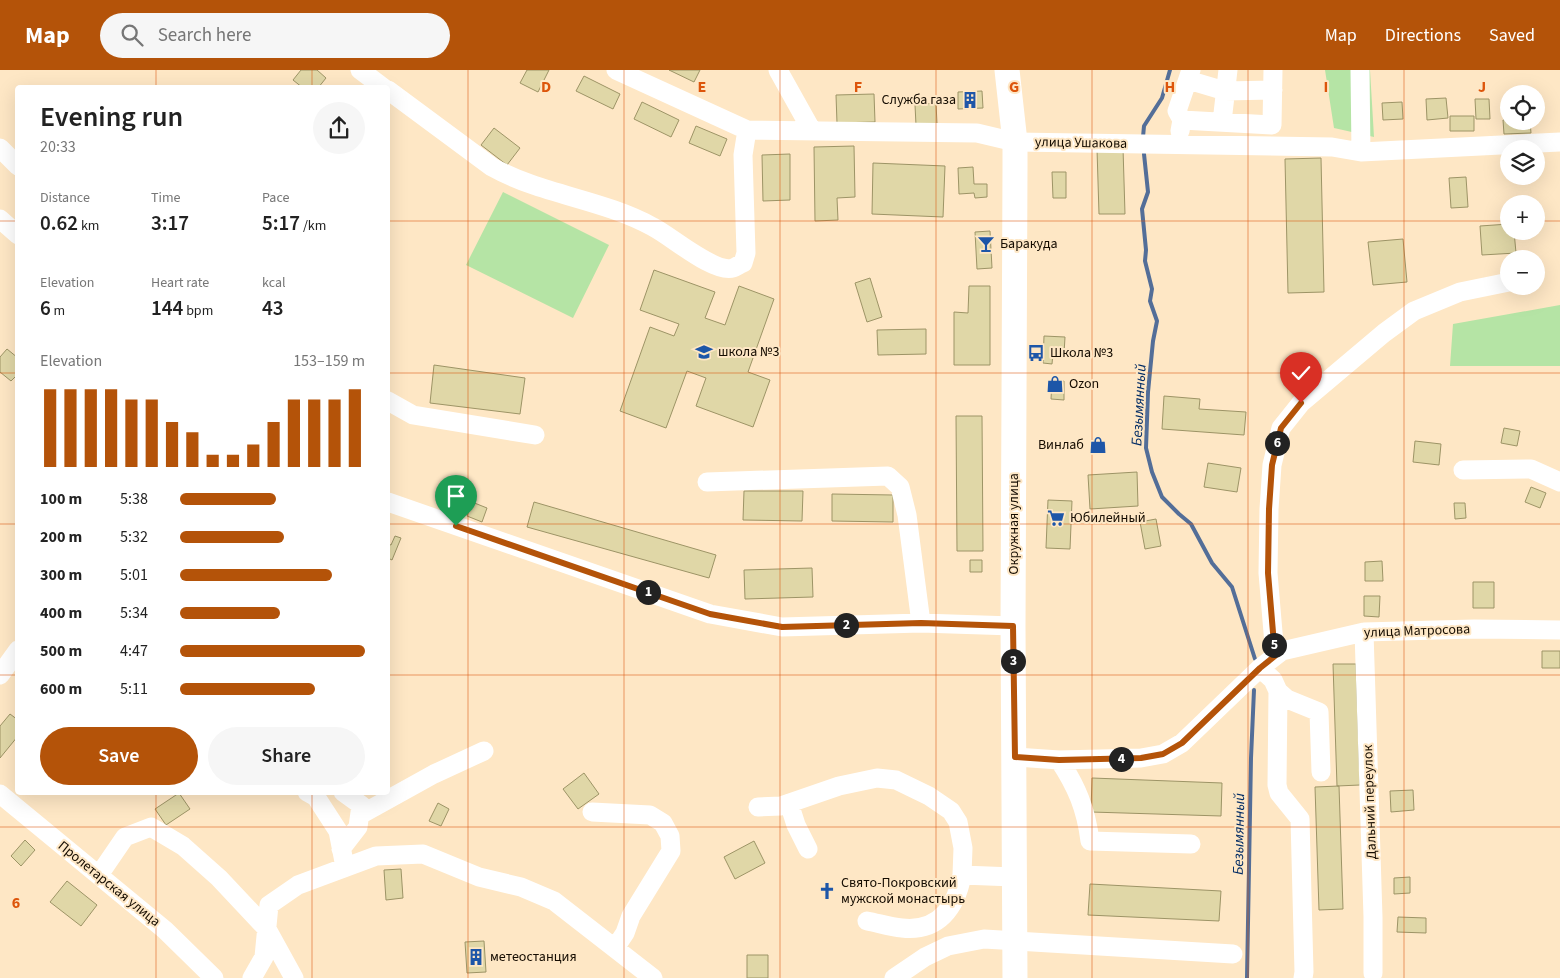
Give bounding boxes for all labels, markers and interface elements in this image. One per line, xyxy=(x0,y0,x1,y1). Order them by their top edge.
search box xyxy=(100,13,450,58)
text: Map xyxy=(25,18,70,53)
icon: search xyxy=(118,21,146,49)
text: Search here xyxy=(158,22,251,49)
text: Map xyxy=(1325,23,1357,48)
text: Directions xyxy=(1385,23,1461,48)
text: Saved xyxy=(1489,23,1535,48)
text: D xyxy=(541,76,551,98)
text: E xyxy=(698,76,706,98)
text: F xyxy=(854,76,862,98)
text: G xyxy=(1009,76,1019,98)
text: H xyxy=(1165,76,1175,98)
text: I xyxy=(1324,76,1328,98)
text: J xyxy=(1478,76,1486,98)
map controls xyxy=(1500,85,1545,295)
button: locate xyxy=(1500,85,1545,130)
place label: Служба газа xyxy=(881,90,956,110)
building icon: Служба газа xyxy=(960,90,980,110)
text: Evening run xyxy=(40,97,183,137)
button: share xyxy=(313,102,365,154)
street label: улица Ушакова xyxy=(1035,132,1127,154)
text: 20:33 xyxy=(40,136,76,158)
button: layers xyxy=(1500,140,1545,185)
text: Distance xyxy=(40,188,90,208)
text: Time xyxy=(151,188,181,208)
text: Pace xyxy=(262,188,289,208)
button: + xyxy=(1500,195,1545,240)
text: 0.62 xyxy=(40,208,78,238)
text: 3:17 xyxy=(151,208,189,238)
text: 5:17 xyxy=(262,208,300,238)
text: km xyxy=(78,216,99,236)
text: /km xyxy=(300,216,326,236)
bar icon: Баракуда xyxy=(976,234,996,254)
place label: Баракуда xyxy=(1000,234,1058,254)
button: − xyxy=(1500,250,1545,295)
text: Elevation xyxy=(40,273,95,293)
text: Heart rate xyxy=(151,273,209,293)
text: kcal xyxy=(262,273,286,293)
text: 6 xyxy=(40,293,51,323)
text: 144 xyxy=(151,293,183,323)
text: 43 xyxy=(262,293,284,323)
text: m xyxy=(51,301,65,321)
text: bpm xyxy=(183,301,213,321)
school or university icon: школа №3 xyxy=(694,342,714,362)
place label: школа №3 xyxy=(718,342,780,362)
bus stop icon: Школа №3 xyxy=(1026,343,1046,363)
place label: Школа №3 xyxy=(1050,343,1113,363)
text: Elevation xyxy=(40,350,102,372)
text: 153–159 m xyxy=(293,350,365,372)
pin xyxy=(1280,352,1322,403)
icon: check xyxy=(1287,359,1315,387)
water label: Безымянный xyxy=(1126,363,1152,446)
shop icon: Ozon xyxy=(1045,374,1065,394)
place label: Ozon xyxy=(1069,374,1099,394)
pin: 6 xyxy=(1264,430,1290,456)
text: 6 xyxy=(1274,433,1281,453)
place label: Винлаб xyxy=(1038,435,1084,455)
shop icon: Винлаб xyxy=(1088,435,1108,455)
street label: Окружная улица xyxy=(1004,473,1024,575)
pin xyxy=(435,475,477,526)
icon: arrive xyxy=(442,482,470,510)
text: 100 m xyxy=(40,488,82,510)
text: 5:38 xyxy=(120,488,148,510)
supermarket icon: Юбилейный xyxy=(1046,508,1066,528)
place label: Юбилейный xyxy=(1070,508,1146,528)
text: 200 m xyxy=(40,526,82,548)
text: 5:32 xyxy=(120,526,148,548)
text: 300 m xyxy=(40,564,82,586)
text: 5:01 xyxy=(120,564,148,586)
pin: 1 xyxy=(636,580,660,604)
text: 1 xyxy=(645,582,652,602)
text: 400 m xyxy=(40,602,82,624)
text: 5:34 xyxy=(120,602,148,624)
pin: 2 xyxy=(834,612,858,638)
text: 2 xyxy=(843,615,850,635)
street label: улица Матросова xyxy=(1364,619,1470,643)
pin: 5 xyxy=(1262,632,1286,658)
text: 5 xyxy=(1271,635,1278,655)
text: 500 m xyxy=(40,640,82,662)
text: 4:47 xyxy=(120,640,148,662)
pin: 3 xyxy=(1000,648,1026,674)
text: 3 xyxy=(1010,651,1017,671)
text: 600 m xyxy=(40,678,82,700)
text: 5:11 xyxy=(120,678,148,700)
button: Save xyxy=(40,727,198,785)
button: Share xyxy=(208,727,365,785)
street label: Дальний переулок xyxy=(1358,744,1382,860)
pin: 4 xyxy=(1108,746,1134,772)
text: 4 xyxy=(1118,749,1125,769)
water label: Безымянный xyxy=(1228,793,1250,875)
street label: Пролетарская улица xyxy=(54,836,164,932)
place label: Свято-Покровский мужской монастырь xyxy=(841,873,965,909)
church icon: Свято-Покровский мужской монастырь xyxy=(817,881,837,901)
text: 6 xyxy=(12,892,20,914)
building icon: метеостанция xyxy=(466,947,486,967)
place label: метеостанция xyxy=(490,947,577,967)

